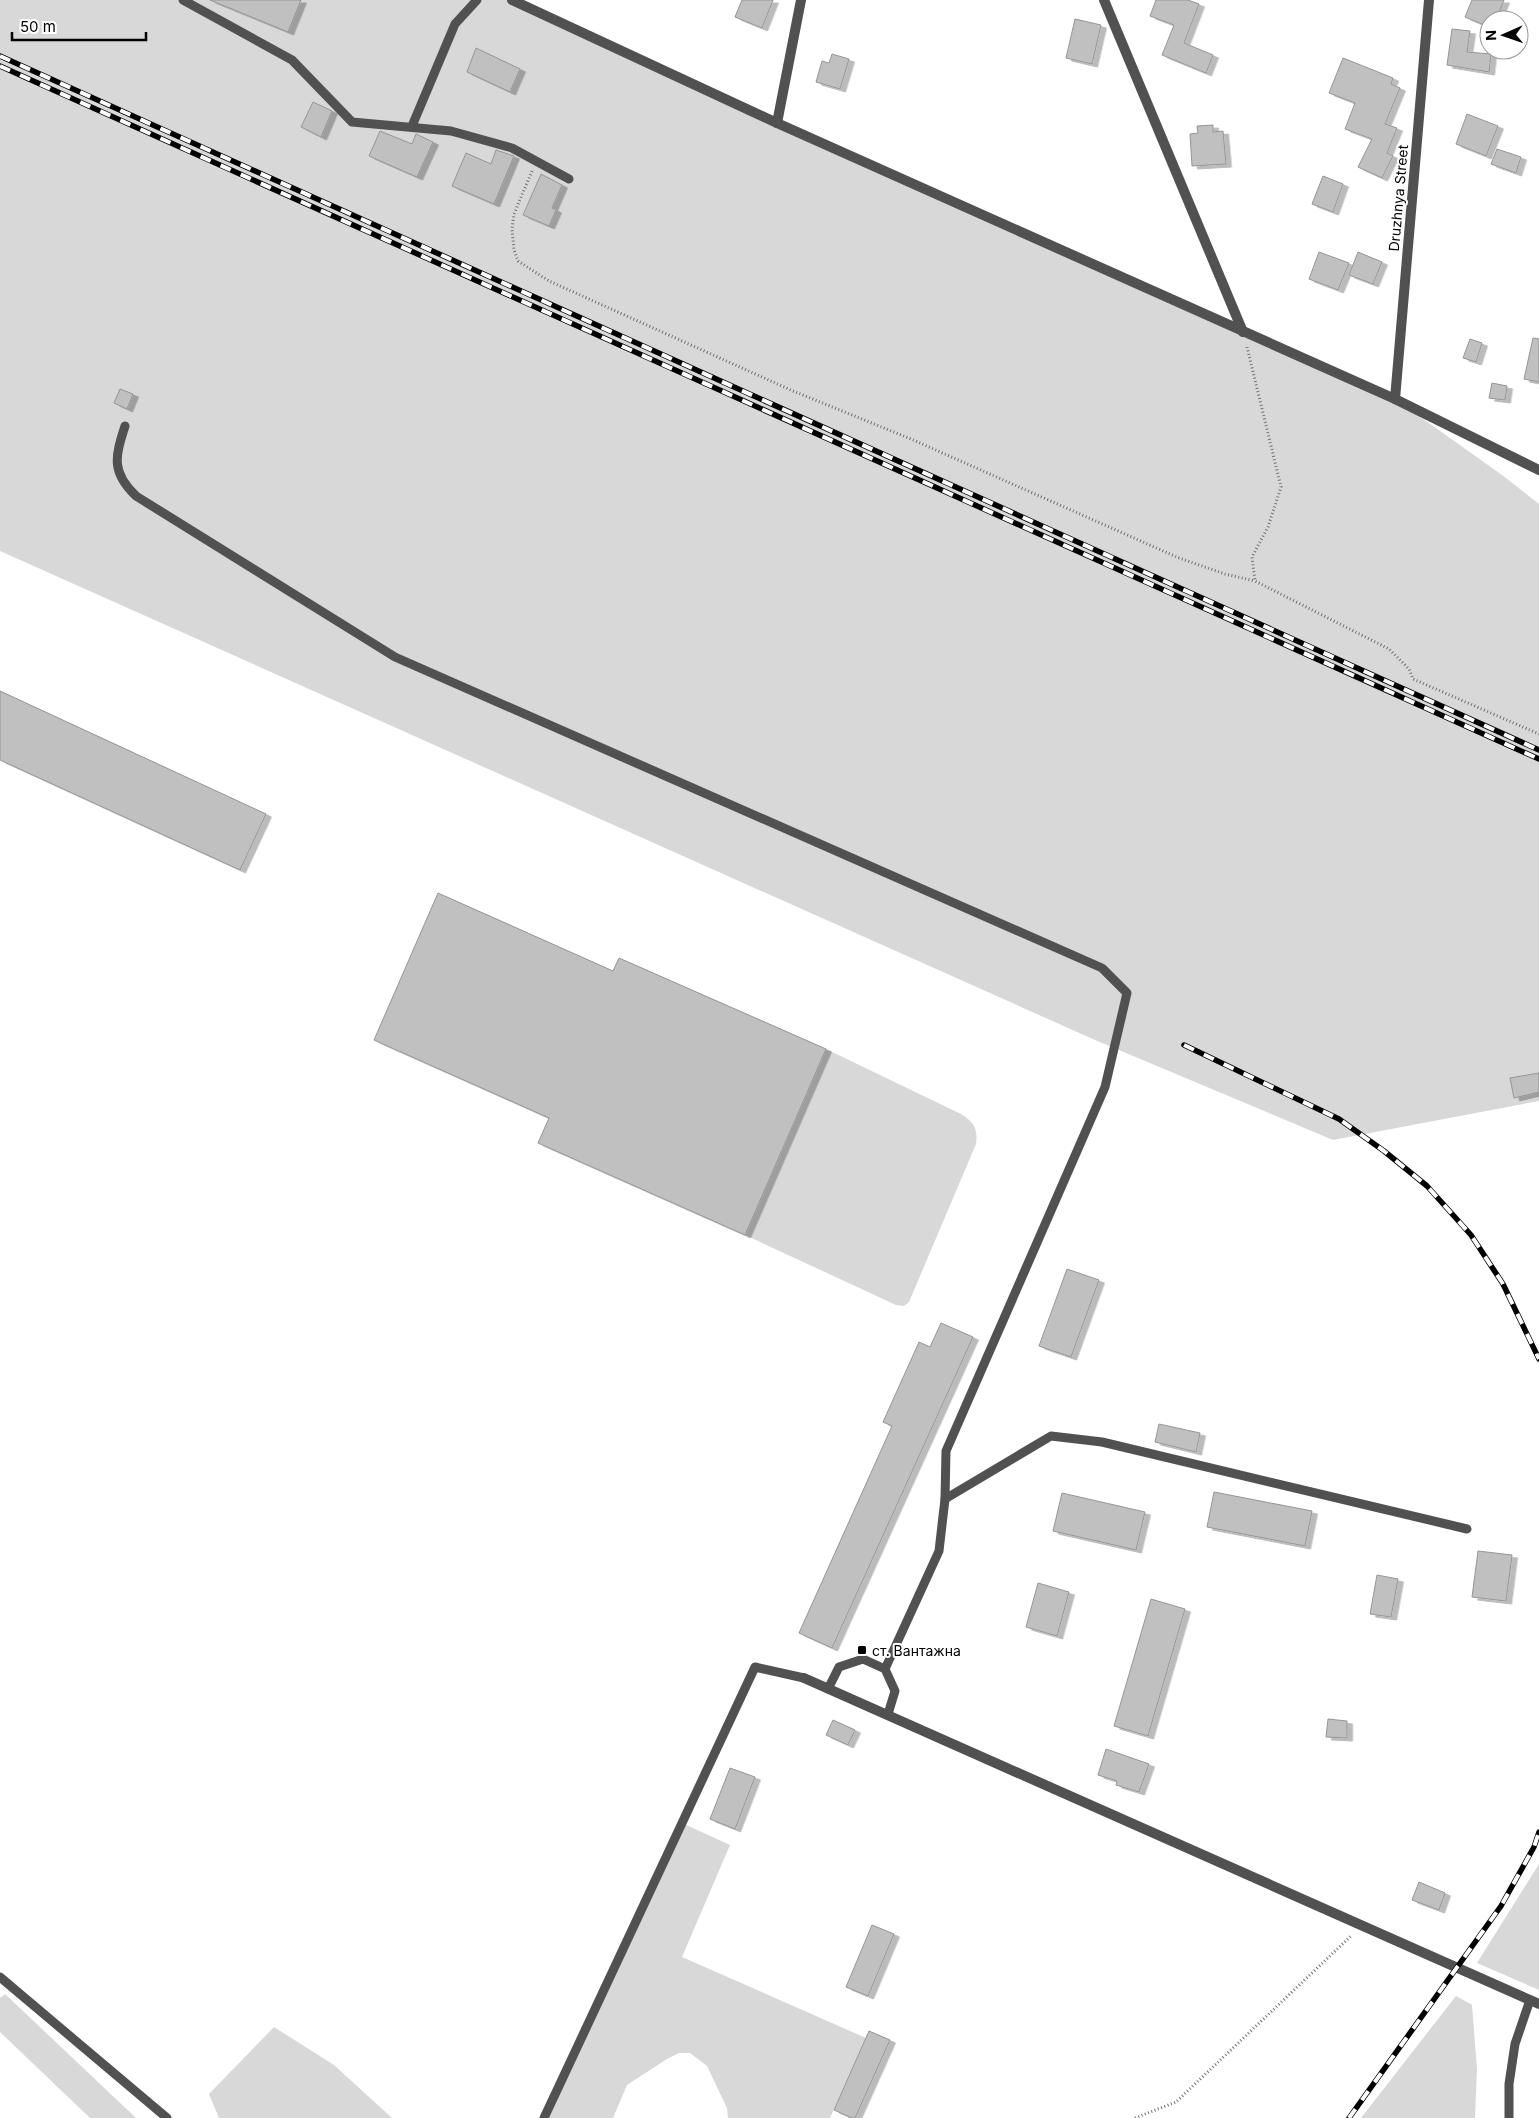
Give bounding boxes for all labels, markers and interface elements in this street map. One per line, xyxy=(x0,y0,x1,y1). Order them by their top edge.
scale bar xyxy=(12,10,146,42)
north arrow xyxy=(1479,10,1529,60)
text: 50 m xyxy=(20,17,56,36)
text: N xyxy=(1482,30,1499,41)
street label: Druzhnya Street xyxy=(1385,144,1411,252)
place label: ст. Вантажна xyxy=(872,1642,961,1659)
marker: ст. Вантажна xyxy=(856,1644,868,1656)

